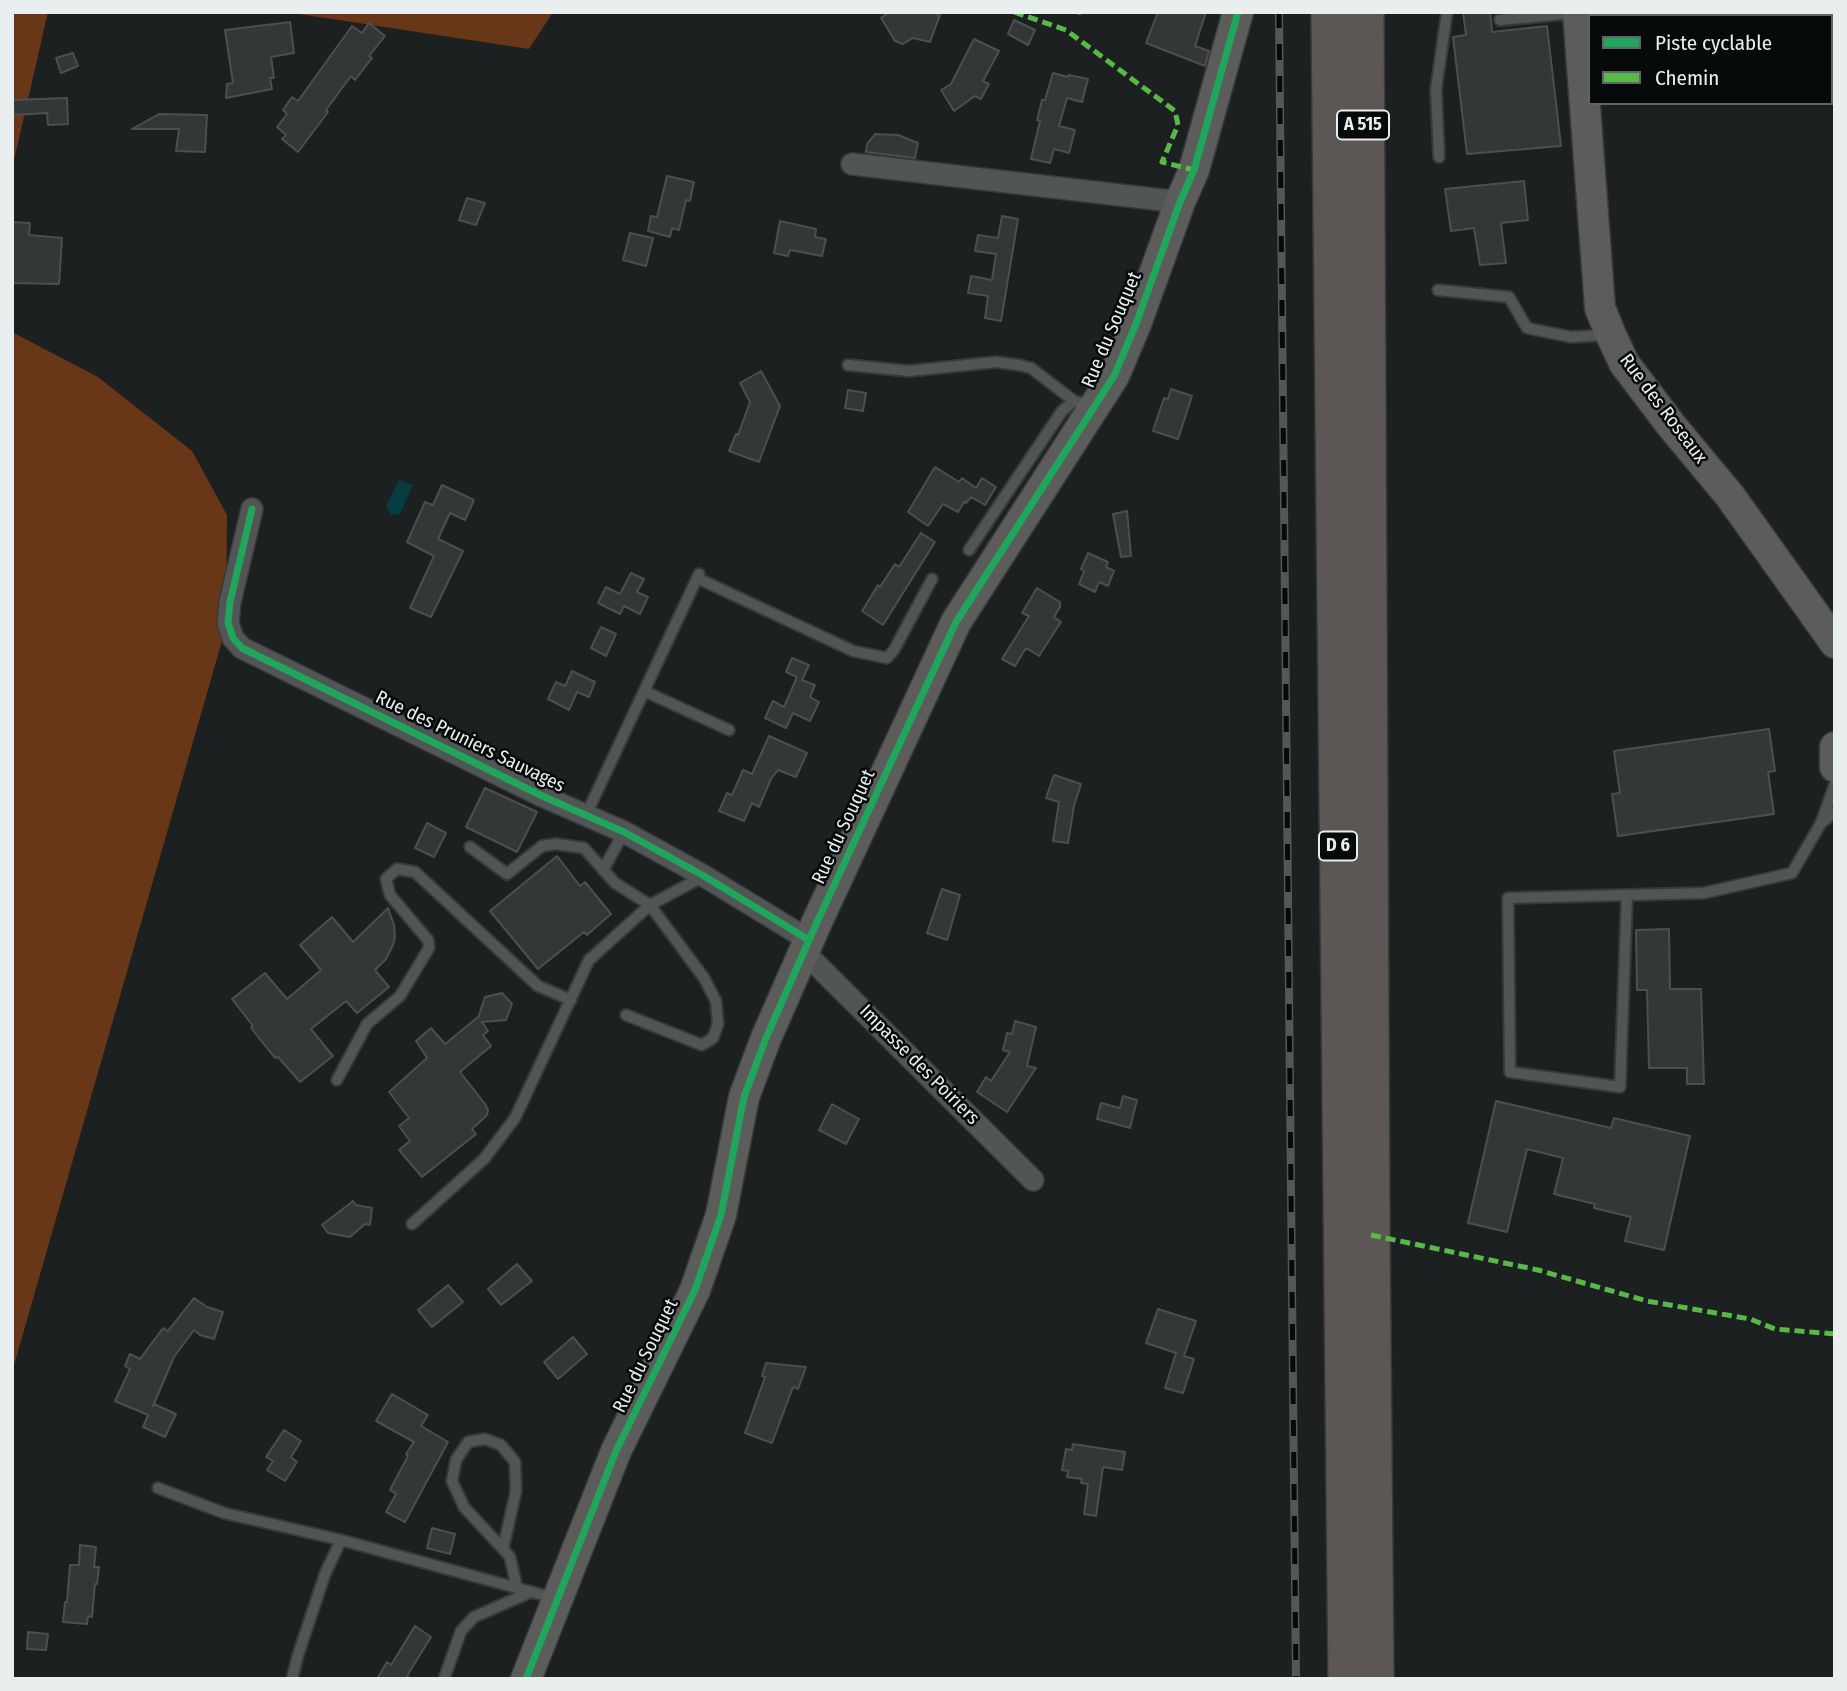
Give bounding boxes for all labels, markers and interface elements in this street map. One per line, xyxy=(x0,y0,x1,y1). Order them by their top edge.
legend xyxy=(1588,14,1833,105)
text: Piste cyclable xyxy=(1655,30,1772,56)
text: Chemin xyxy=(1655,65,1719,91)
road number: A 515 xyxy=(1337,110,1389,140)
street label: Rue du Souquet xyxy=(1077,269,1147,391)
street label: Rue des Roseaux xyxy=(1614,350,1712,468)
street label: Rue des Pruniers Sauvages xyxy=(372,686,568,798)
street label: Rue du Souquet xyxy=(808,766,880,888)
road number: D 6 xyxy=(1319,832,1357,860)
street label: Impasse des Poiriers xyxy=(854,1000,984,1130)
street label: Rue du Souquet xyxy=(609,1295,683,1417)

